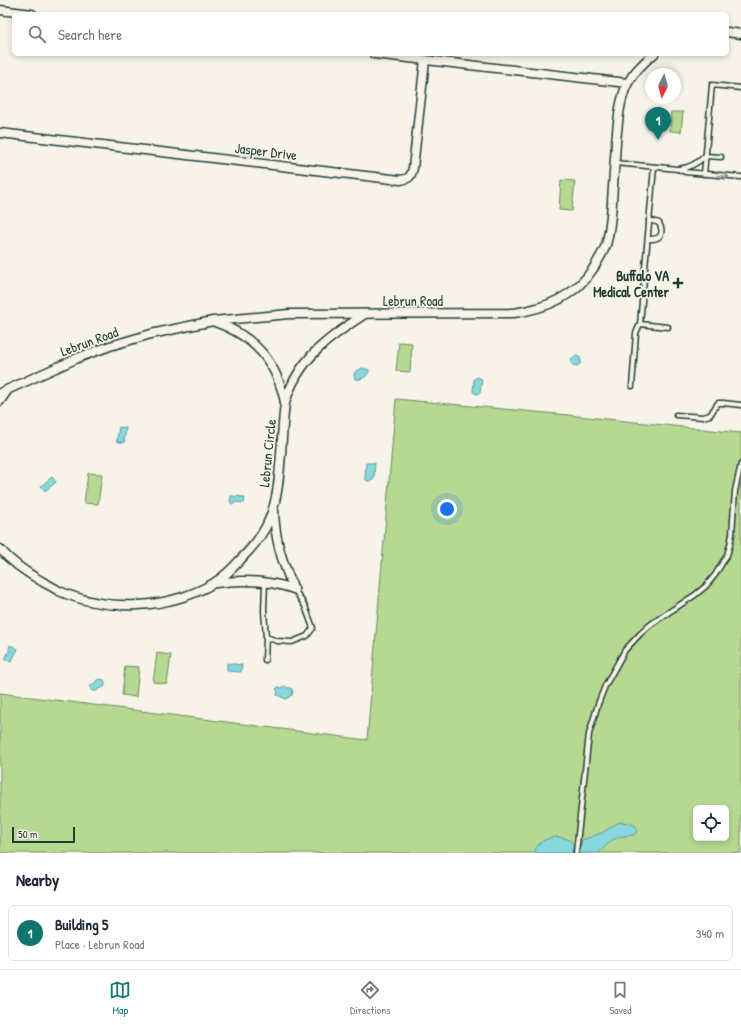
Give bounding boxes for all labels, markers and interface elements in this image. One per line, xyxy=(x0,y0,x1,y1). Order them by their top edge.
search box xyxy=(12,12,729,56)
icon: search xyxy=(26,23,48,45)
text: Search here xyxy=(58,24,122,45)
north arrow xyxy=(645,68,681,104)
pin: 1 xyxy=(645,107,671,140)
street label: Jasper Drive xyxy=(234,138,299,165)
one-way arrow xyxy=(716,172,729,179)
place label: Buffalo VA Medical Center xyxy=(593,266,670,301)
marker: Buffalo VA Medical Center xyxy=(672,277,684,289)
street label: Lebrun Road xyxy=(383,291,444,310)
street label: Lebrun Road xyxy=(58,322,121,360)
street label: Lebrun Circle xyxy=(254,418,280,488)
your location xyxy=(437,499,457,519)
map controls xyxy=(693,805,729,841)
button: locate xyxy=(693,805,729,841)
scale bar xyxy=(12,825,75,844)
text: 50 m xyxy=(18,827,38,841)
text: Nearby xyxy=(16,868,59,891)
text: Building 5 xyxy=(55,914,108,935)
text: 1 xyxy=(28,924,32,942)
text: 340 m xyxy=(696,924,724,942)
text: Place · Lebrun Road xyxy=(55,935,144,953)
tab: Map xyxy=(109,979,131,1017)
tab: Directions xyxy=(350,979,391,1017)
tab: Saved xyxy=(609,979,632,1017)

